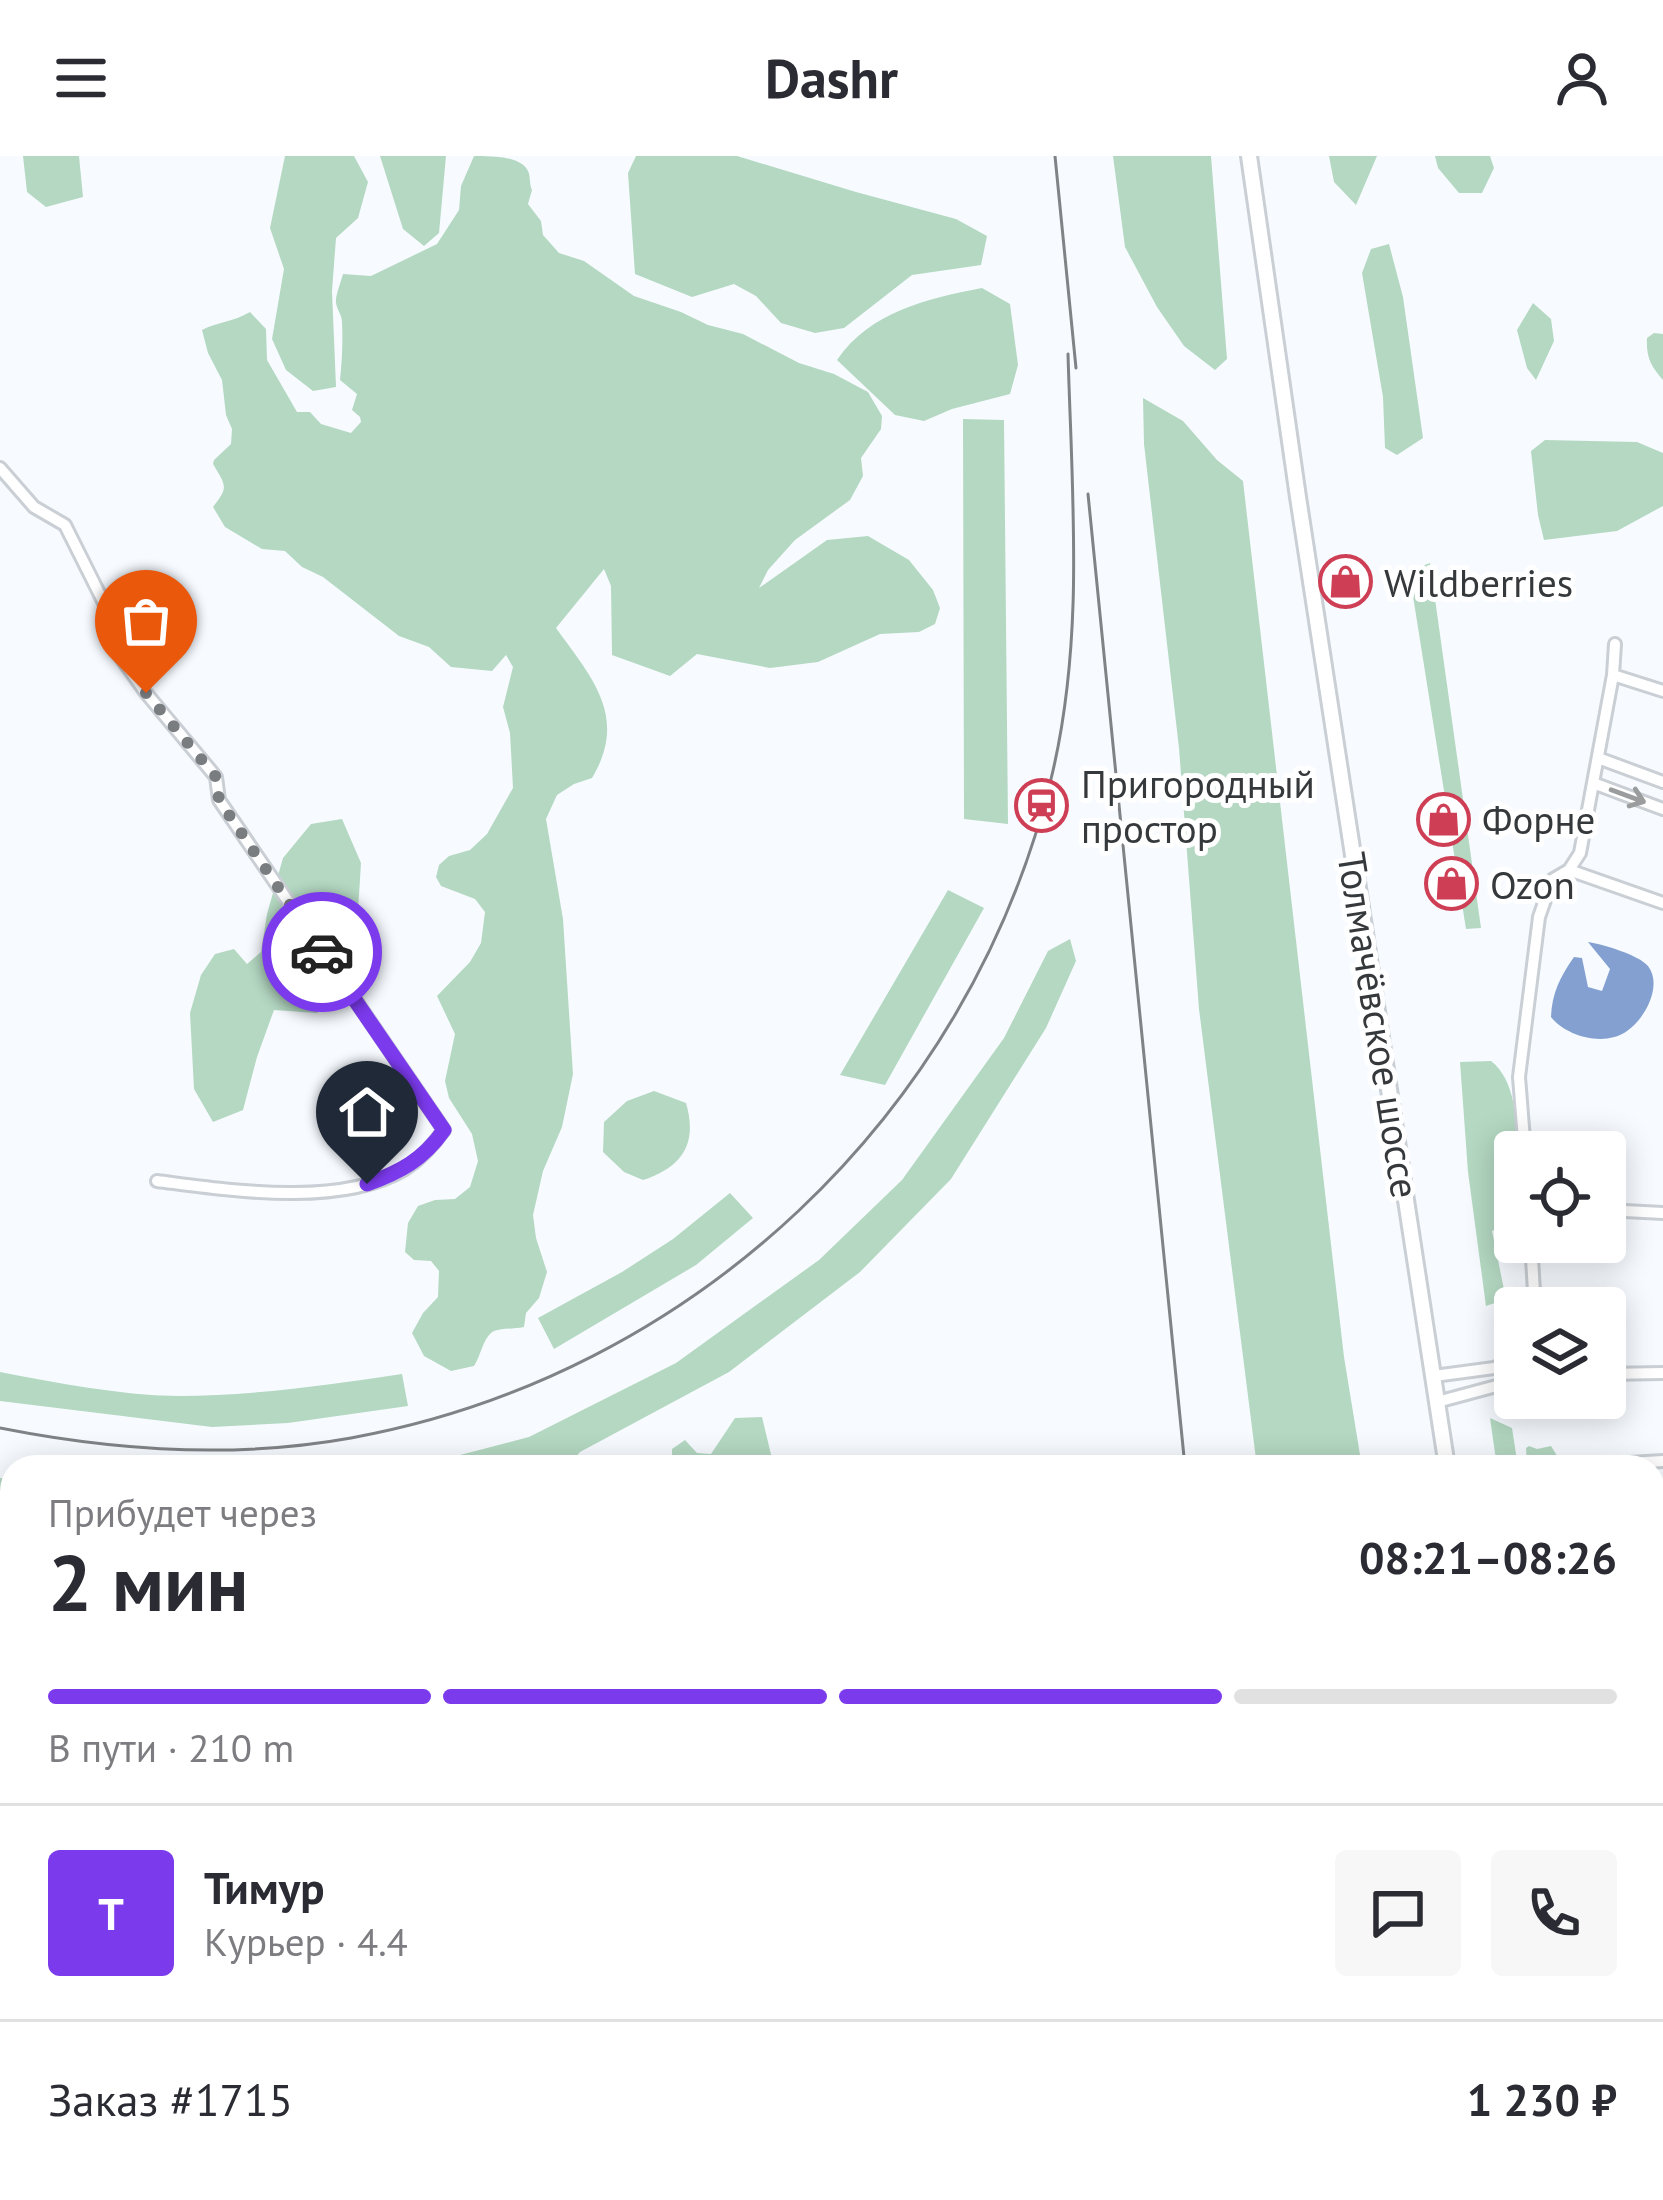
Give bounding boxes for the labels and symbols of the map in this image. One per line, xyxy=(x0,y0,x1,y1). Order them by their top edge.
shop icon: Wildberries xyxy=(1317,554,1373,610)
place label: Wildberries xyxy=(1384,557,1573,608)
pin xyxy=(95,570,197,693)
place label: Пригородный простор xyxy=(1081,758,1315,854)
station icon: Пригородный простор xyxy=(1014,777,1070,833)
one-way arrow xyxy=(1609,787,1646,809)
shop icon: Форне xyxy=(1415,791,1471,847)
place label: Форне xyxy=(1482,794,1595,845)
street label: Толмачёвское шоссе xyxy=(1326,848,1432,1202)
shop icon: Ozon xyxy=(1423,856,1479,912)
place label: Ozon xyxy=(1490,859,1575,910)
courier xyxy=(262,892,382,1012)
pin xyxy=(316,1061,418,1184)

